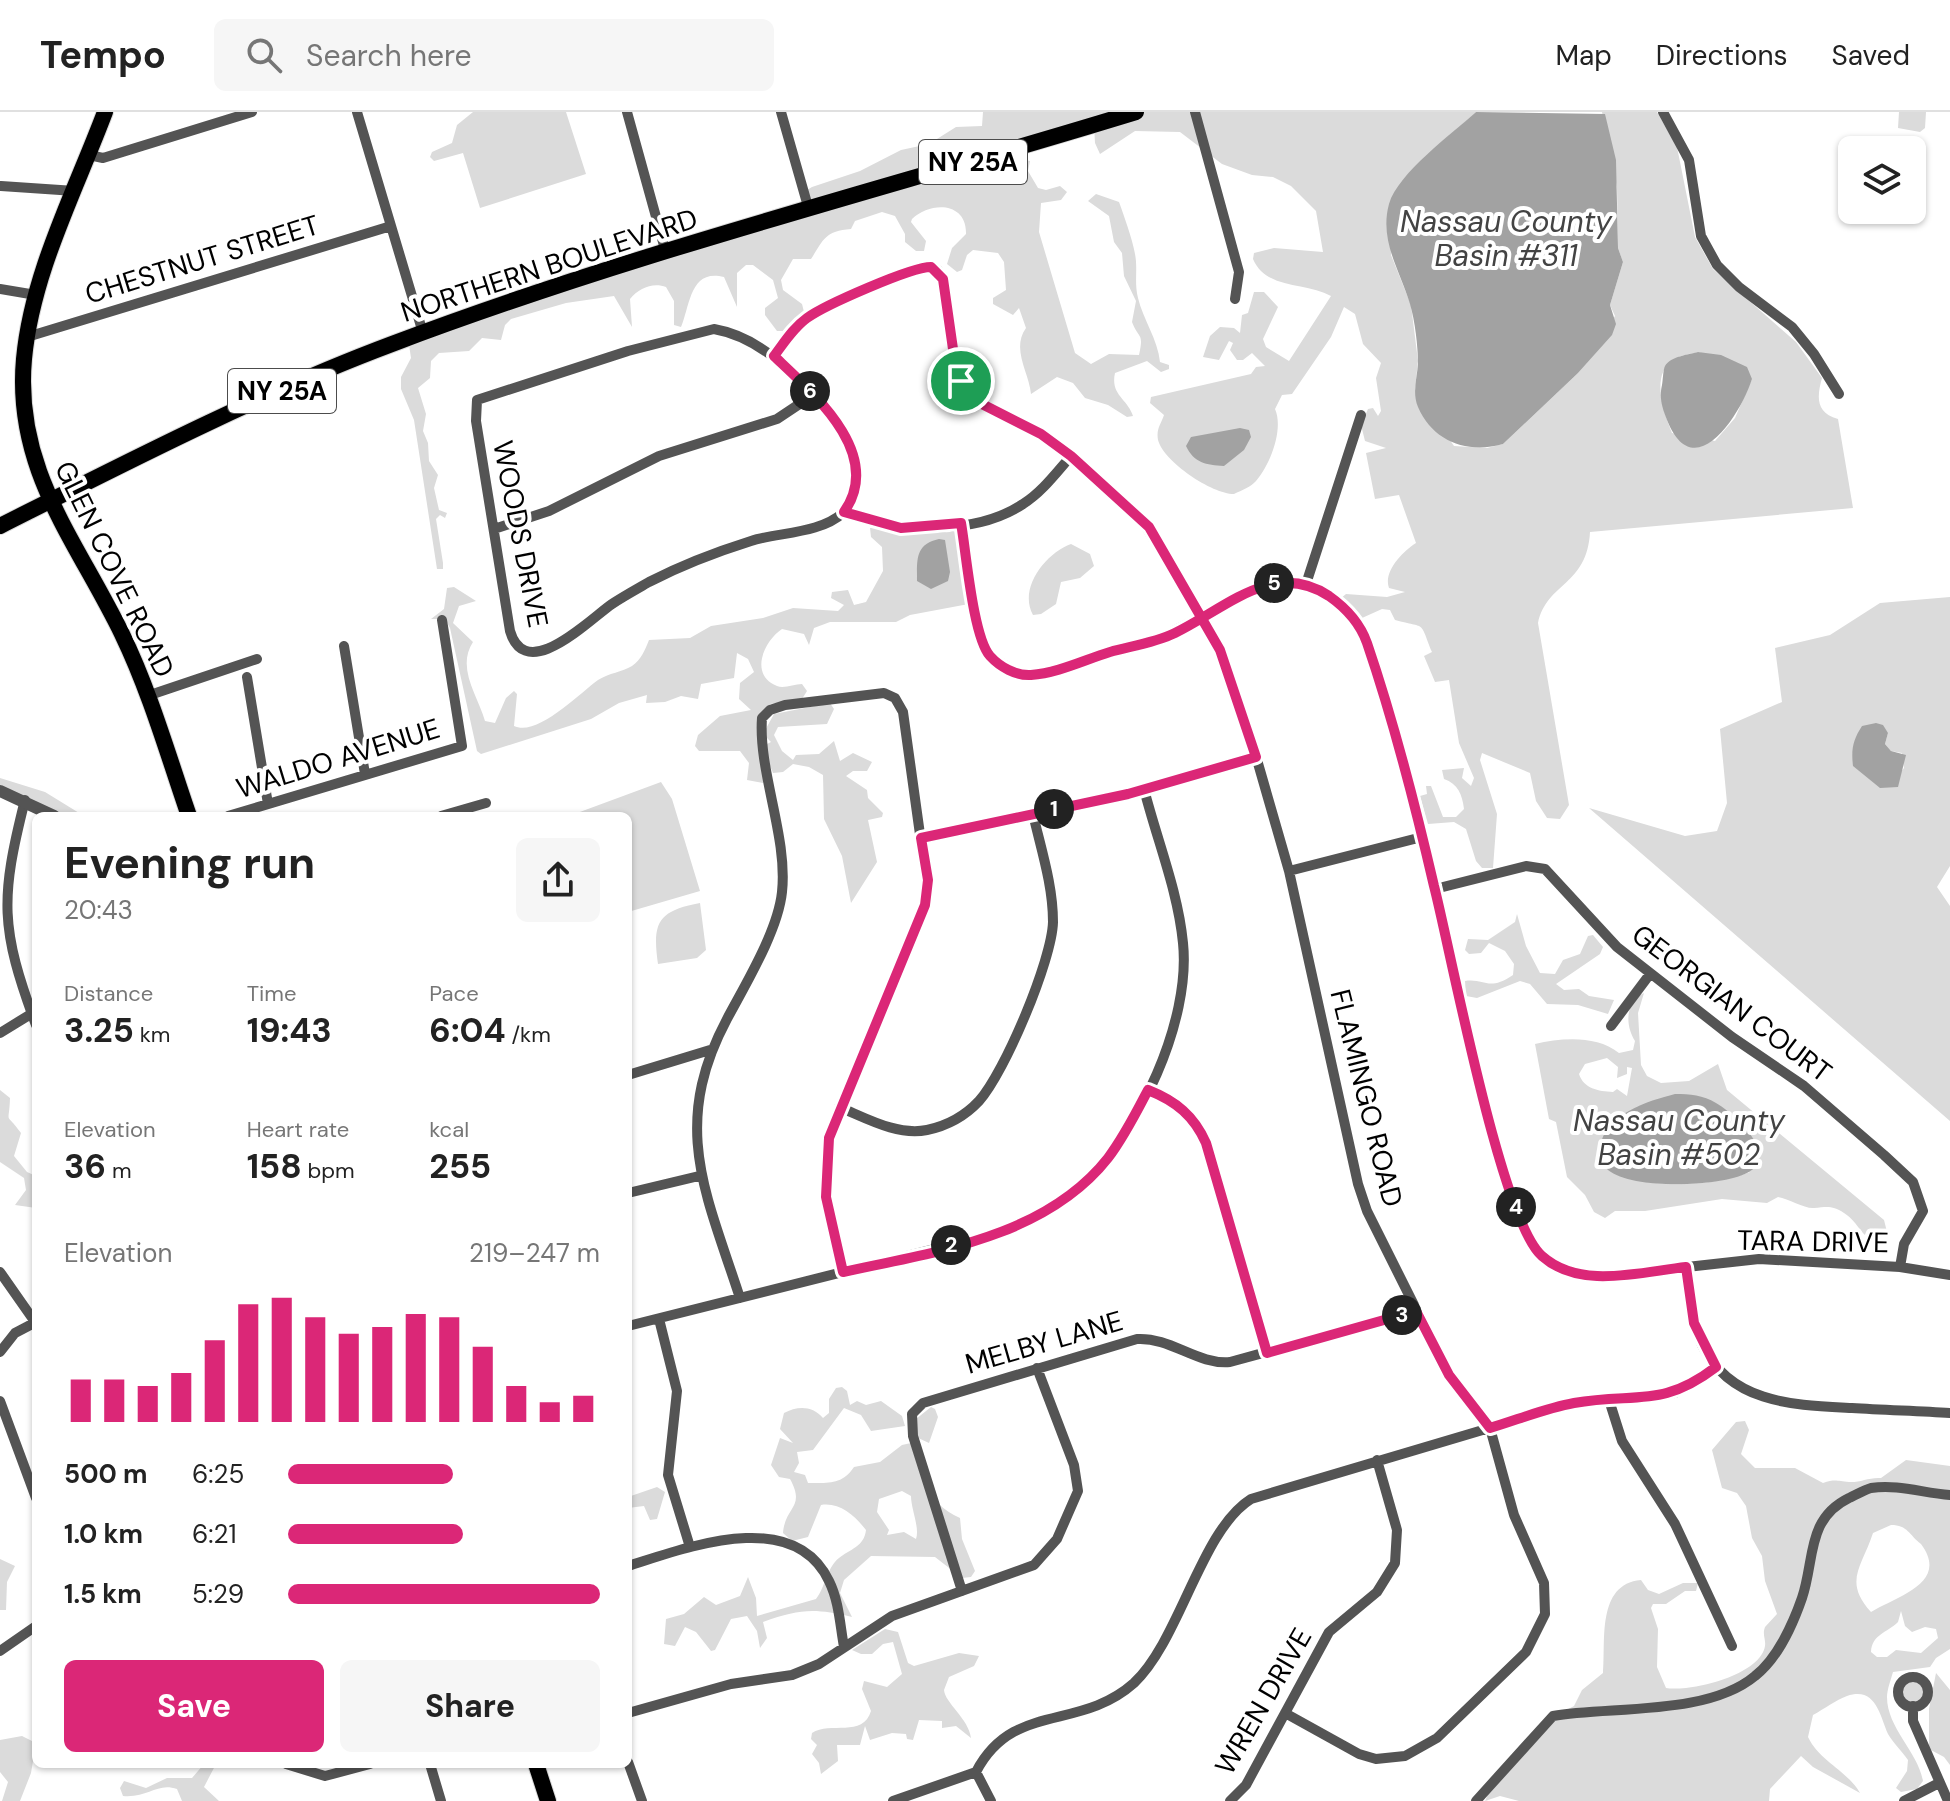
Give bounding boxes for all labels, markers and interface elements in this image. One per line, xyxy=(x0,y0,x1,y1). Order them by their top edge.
search box xyxy=(214,19,774,91)
text: Tempo xyxy=(40,30,166,80)
icon: search xyxy=(242,33,286,77)
text: Search here xyxy=(306,36,472,75)
text: Map xyxy=(1555,37,1612,74)
text: Directions xyxy=(1656,37,1788,74)
text: Saved xyxy=(1832,37,1910,74)
map controls xyxy=(1838,136,1926,224)
button: layers xyxy=(1838,136,1926,224)
road number: NY 25A xyxy=(919,140,1027,184)
street label: NORTHERN BOULEVARD xyxy=(396,200,702,331)
water label: Nassau County Basin #311 xyxy=(1400,202,1613,275)
street label: CHESTNUT STREET xyxy=(81,206,324,313)
pin xyxy=(927,347,995,415)
icon: arrive xyxy=(939,359,983,403)
road number: NY 25A xyxy=(228,369,336,413)
pin: 6 xyxy=(790,371,830,411)
text: 6 xyxy=(803,376,817,405)
street label: WOODS DRIVE xyxy=(484,437,557,631)
street label: GLEN COVE ROAD xyxy=(46,455,183,684)
pin: 5 xyxy=(1254,563,1294,603)
text: 5 xyxy=(1267,568,1281,597)
street label: WALDO AVENUE xyxy=(232,710,444,807)
pin: 1 xyxy=(1034,789,1074,829)
text: 1 xyxy=(1050,794,1058,823)
text: Evening run xyxy=(64,834,315,892)
button: share xyxy=(516,838,600,922)
text: 20:43 xyxy=(64,893,133,927)
street label: GEORGIAN COURT xyxy=(1624,916,1839,1091)
text: Distance xyxy=(64,979,153,1008)
text: Time xyxy=(247,979,296,1008)
text: Pace xyxy=(429,979,479,1008)
street label: FLAMINGO ROAD xyxy=(1322,986,1411,1211)
text: 3.25 xyxy=(64,1008,134,1053)
text: 19:43 xyxy=(247,1008,332,1053)
text: 6:04 xyxy=(429,1008,506,1053)
text: km xyxy=(134,1020,170,1049)
text: /km xyxy=(506,1020,551,1049)
water label: Nassau County Basin #502 xyxy=(1573,1101,1786,1174)
text: Elevation xyxy=(64,1115,156,1144)
text: Heart rate xyxy=(247,1115,349,1144)
text: kcal xyxy=(429,1115,469,1144)
text: 36 xyxy=(64,1144,106,1189)
text: 158 xyxy=(247,1144,302,1189)
text: 255 xyxy=(429,1144,491,1189)
text: m xyxy=(106,1156,132,1185)
text: bpm xyxy=(302,1156,355,1185)
pin: 4 xyxy=(1496,1187,1536,1227)
text: 4 xyxy=(1509,1192,1523,1221)
street label: TARA DRIVE xyxy=(1737,1222,1889,1261)
pin: 2 xyxy=(931,1225,971,1265)
text: 2 xyxy=(945,1230,957,1259)
text: Elevation xyxy=(64,1236,172,1270)
text: 219–247 m xyxy=(469,1236,600,1270)
pin: 3 xyxy=(1382,1295,1422,1335)
text: 3 xyxy=(1395,1300,1409,1329)
street label: MELBY LANE xyxy=(961,1302,1127,1383)
text: 500 m xyxy=(64,1457,147,1491)
text: 6:25 xyxy=(192,1457,244,1491)
text: 1.0 km xyxy=(64,1517,143,1551)
text: 6:21 xyxy=(192,1517,237,1551)
text: 1.5 km xyxy=(64,1577,142,1611)
text: 5:29 xyxy=(192,1577,244,1611)
street label: WREN DRIVE xyxy=(1207,1621,1320,1781)
button: Save xyxy=(64,1660,324,1752)
button: Share xyxy=(340,1660,600,1752)

